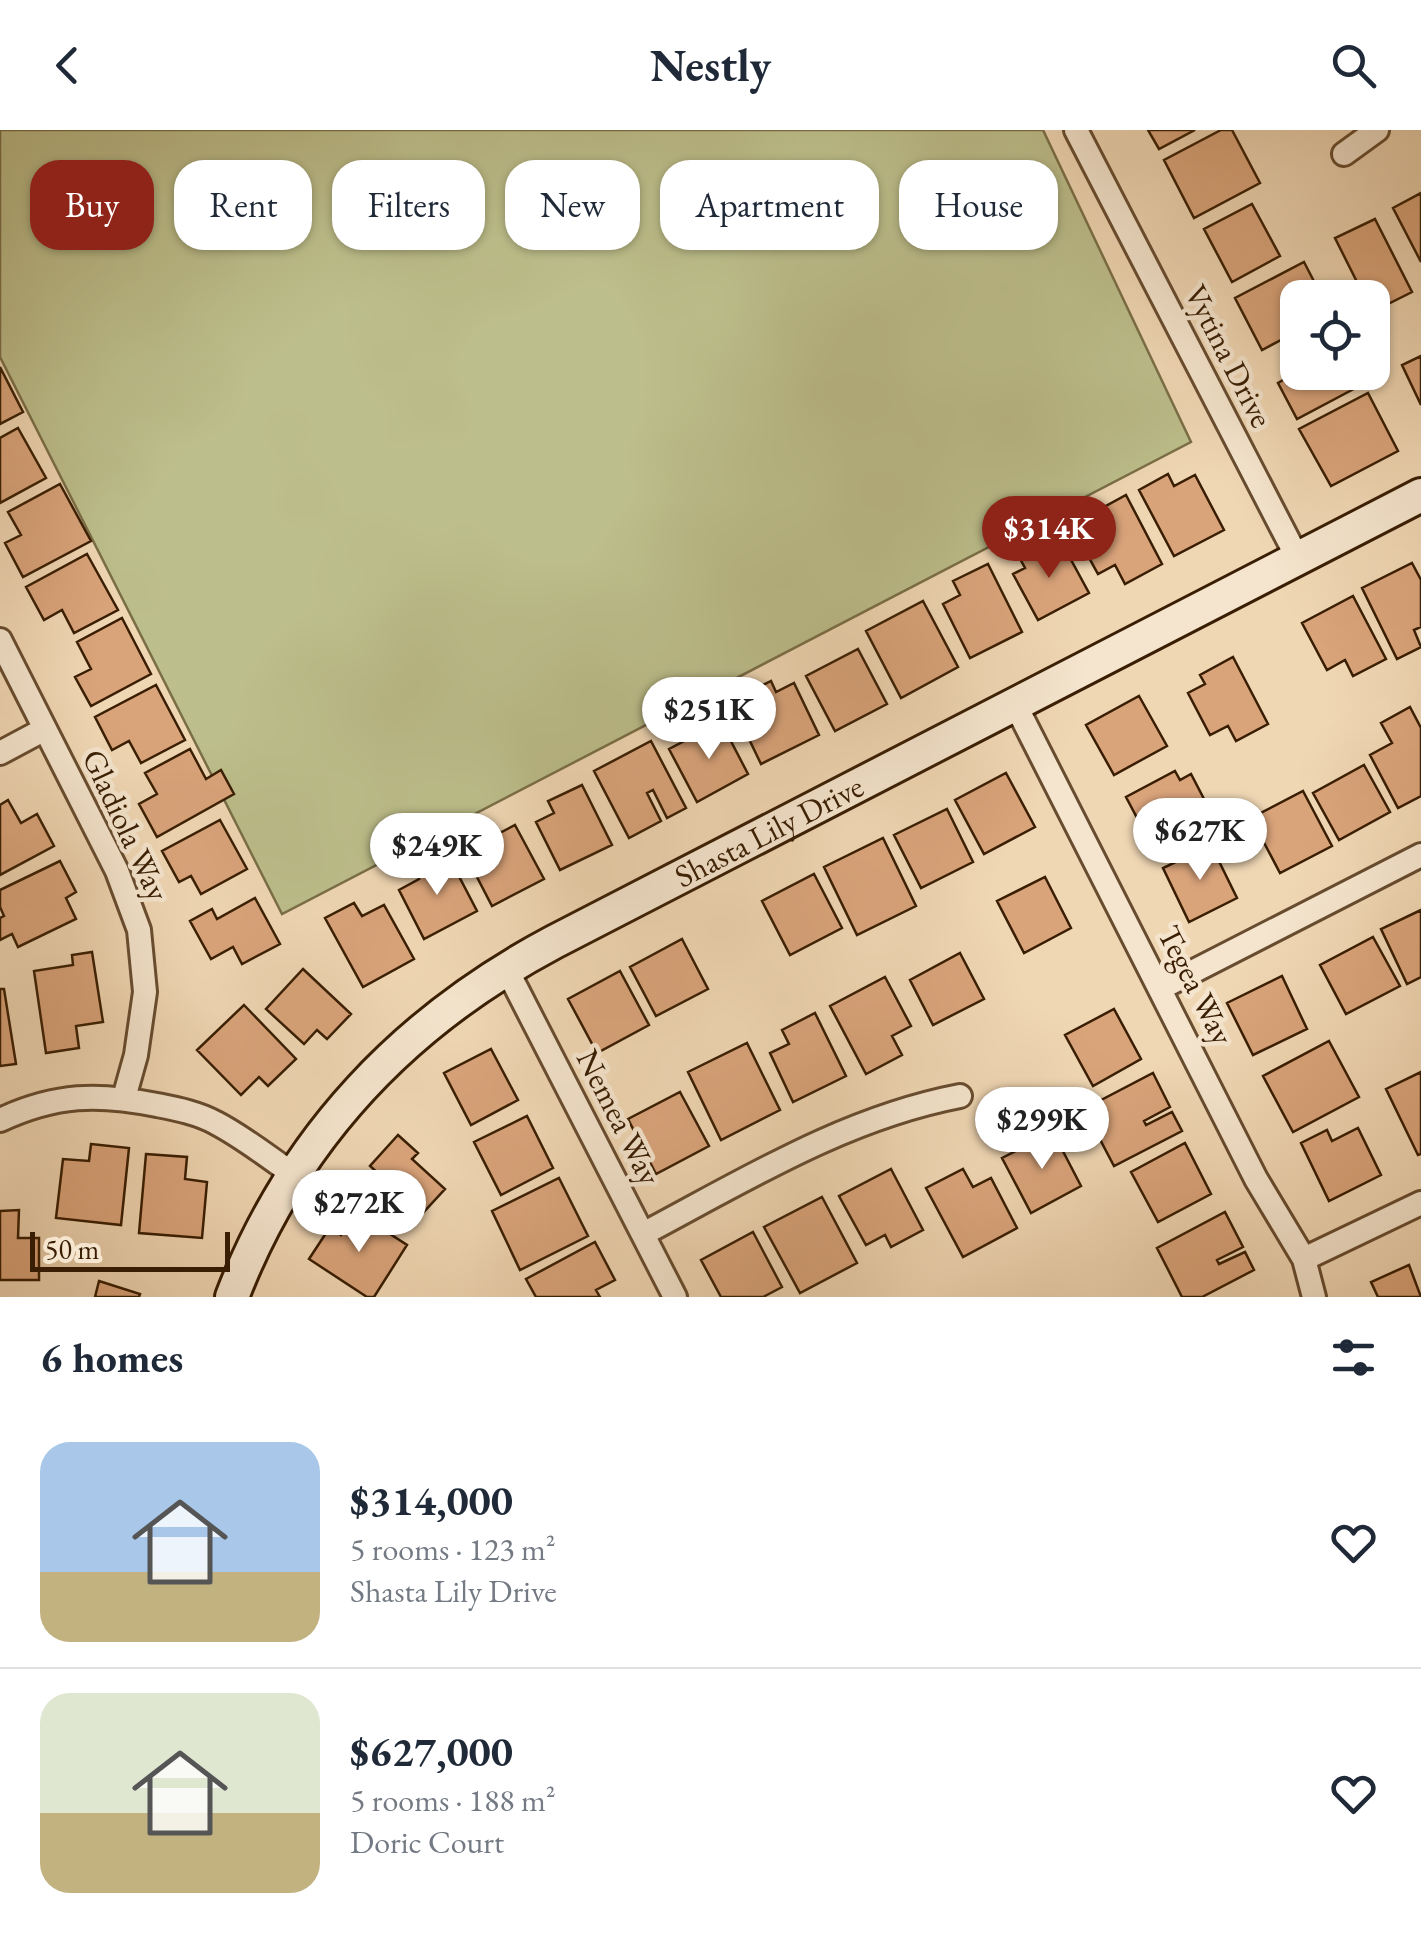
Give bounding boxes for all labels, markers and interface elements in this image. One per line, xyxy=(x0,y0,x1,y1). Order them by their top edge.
text: Nestly xyxy=(650,36,771,94)
icon: back xyxy=(40,38,95,93)
icon: search xyxy=(1326,38,1381,93)
chip: Buy xyxy=(30,160,154,250)
chip: Rent xyxy=(174,160,312,250)
chip: Filters xyxy=(332,160,485,250)
chip: New xyxy=(505,160,640,250)
chip: Apartment xyxy=(660,160,879,250)
chip: House xyxy=(899,160,1058,250)
street label: Vytina Drive xyxy=(1175,278,1283,434)
map controls xyxy=(1280,280,1390,390)
button: locate xyxy=(1280,280,1390,390)
pin: $314K xyxy=(979,496,1119,581)
text: $314K xyxy=(1004,507,1094,549)
pin: $251K xyxy=(639,677,779,762)
text: $251K xyxy=(664,688,754,730)
street label: Gladiola Way xyxy=(73,742,180,908)
street label: Shasta Lily Drive xyxy=(667,765,871,897)
pin: $627K xyxy=(1130,798,1270,883)
text: $627K xyxy=(1155,809,1245,851)
pin: $249K xyxy=(367,813,507,898)
text: $249K xyxy=(392,824,482,866)
street label: Tegea Way xyxy=(1148,918,1244,1053)
street label: Nemea Way xyxy=(567,1042,672,1193)
pin: $299K xyxy=(972,1087,1112,1172)
text: $299K xyxy=(997,1098,1087,1140)
pin: $272K xyxy=(289,1170,429,1255)
text: $272K xyxy=(314,1181,404,1223)
scale bar xyxy=(30,1227,230,1272)
text: 50 m xyxy=(45,1231,99,1267)
text: 6 homes xyxy=(40,1330,183,1385)
icon: filters xyxy=(1326,1330,1381,1385)
text: $314,000 xyxy=(350,1473,513,1528)
icon: home xyxy=(120,1482,240,1602)
icon: heart xyxy=(1326,1515,1381,1570)
text: 5 rooms · 123 m² xyxy=(350,1528,556,1570)
text: Shasta Lily Drive xyxy=(350,1570,557,1612)
text: $627,000 xyxy=(350,1724,513,1779)
icon: home xyxy=(120,1733,240,1853)
icon: heart xyxy=(1326,1766,1381,1821)
text: 5 rooms · 188 m² xyxy=(350,1779,556,1821)
text: Doric Court xyxy=(350,1821,504,1863)

